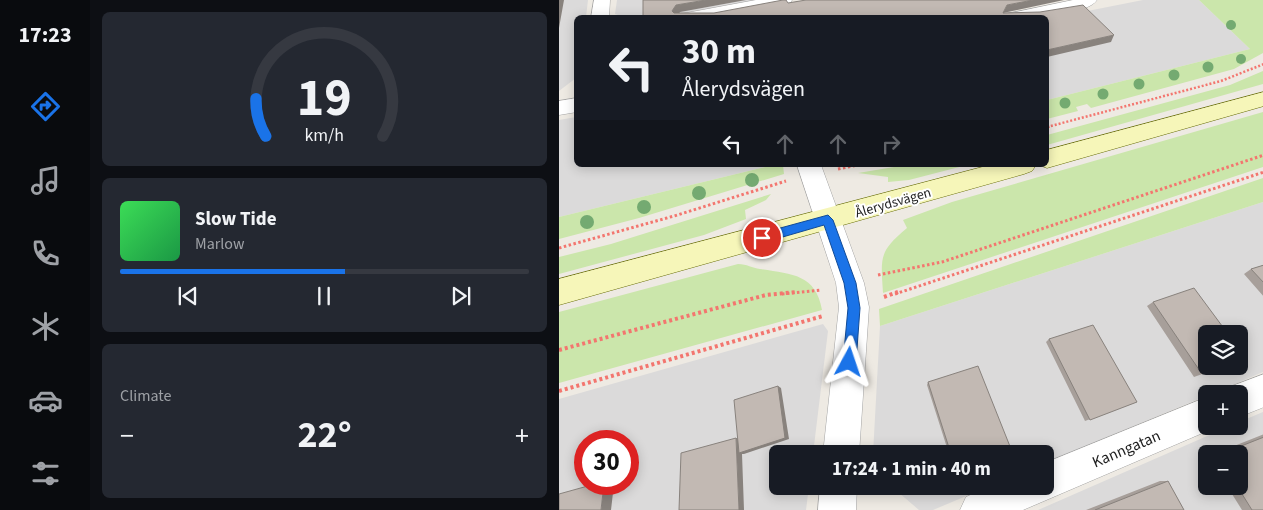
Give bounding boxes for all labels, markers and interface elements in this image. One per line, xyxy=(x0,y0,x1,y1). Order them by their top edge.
text: 17:23 xyxy=(18,19,72,51)
text: 30 m xyxy=(682,27,756,77)
icon: left xyxy=(599,35,664,100)
text: 19 xyxy=(297,62,352,136)
text: Ålerydsvägen xyxy=(682,73,805,105)
icon: directions xyxy=(28,89,63,124)
text: km/h xyxy=(305,123,344,148)
icon: left xyxy=(718,130,746,158)
icon: ahead xyxy=(771,130,799,158)
icon: ahead xyxy=(824,130,852,158)
icon: right xyxy=(877,130,905,158)
icon: music xyxy=(28,163,63,198)
street label: Ålerydsvägen xyxy=(853,183,934,223)
text: Slow Tide xyxy=(195,206,276,233)
pin xyxy=(741,217,783,259)
icon: arrive xyxy=(748,224,776,252)
text: Marlow xyxy=(195,233,244,255)
icon: phone xyxy=(28,236,63,271)
icon: previous xyxy=(174,282,202,310)
icon: pause xyxy=(310,282,338,310)
icon: next xyxy=(447,282,475,310)
icon: climate xyxy=(28,309,63,344)
map controls xyxy=(1198,325,1248,495)
button: layers xyxy=(1198,325,1248,375)
position arrow xyxy=(822,335,874,387)
icon: car xyxy=(28,383,63,418)
text: Climate xyxy=(120,385,171,407)
button: + xyxy=(1198,385,1248,435)
text: 22° xyxy=(298,408,352,462)
text: − xyxy=(120,416,134,456)
text: + xyxy=(515,416,529,456)
street label: Kanngatan xyxy=(1089,425,1164,473)
speed limit sign: 30 xyxy=(574,430,639,495)
button: − xyxy=(1198,445,1248,495)
icon: filters xyxy=(28,456,63,491)
text: 17:24 · 1 min · 40 m xyxy=(832,456,991,483)

